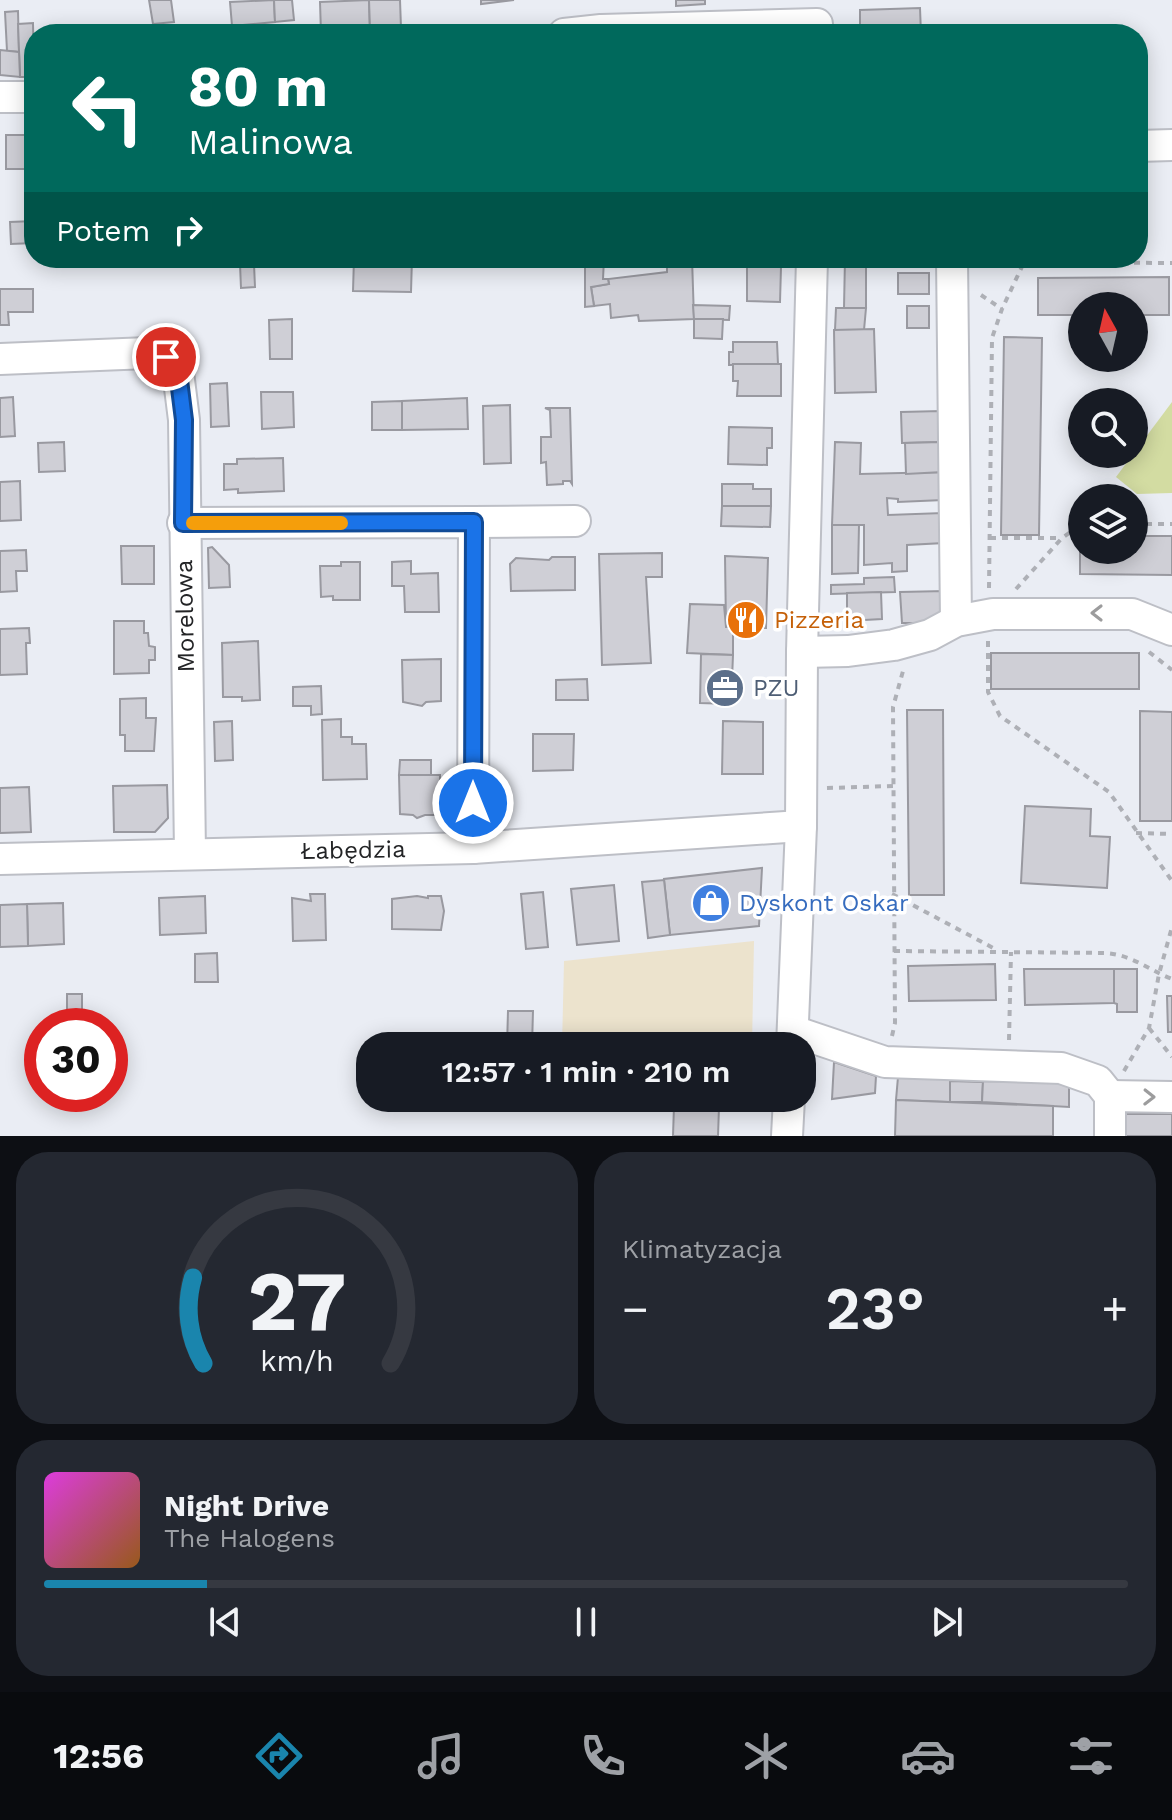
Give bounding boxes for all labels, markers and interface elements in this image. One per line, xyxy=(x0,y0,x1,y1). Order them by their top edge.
text: 80 m xyxy=(188,54,328,120)
icon: left xyxy=(56,56,160,160)
text: Malinowa xyxy=(188,121,353,163)
icon: right xyxy=(166,208,210,252)
text: Potem xyxy=(56,213,150,248)
north arrow xyxy=(1068,292,1148,372)
map controls xyxy=(1068,292,1148,564)
pin xyxy=(132,323,200,391)
icon: arrive xyxy=(144,335,188,379)
button: search xyxy=(1068,388,1148,468)
button: layers xyxy=(1068,484,1148,564)
street label: Morelowa xyxy=(170,559,200,673)
restaurant icon: Pizzeria xyxy=(725,599,767,641)
one-way arrow xyxy=(1090,604,1103,622)
place label: Pizzeria xyxy=(774,606,864,634)
office icon: PZU xyxy=(704,667,746,709)
place label: PZU xyxy=(753,674,800,702)
position arrow xyxy=(431,761,515,845)
street label: Łabędzia xyxy=(300,835,406,865)
shop icon: Dyskont Oskar xyxy=(690,882,732,924)
place label: Dyskont Oskar xyxy=(739,889,909,917)
speed limit sign: 30 xyxy=(24,1008,128,1112)
text: 12:57 · 1 min · 210 m xyxy=(442,1054,730,1089)
one-way arrow xyxy=(1143,1088,1156,1106)
text: Klimatyzacja xyxy=(622,1234,782,1264)
text: 27 xyxy=(248,1253,346,1350)
text: 23° xyxy=(825,1273,925,1344)
text: − xyxy=(622,1283,649,1335)
text: + xyxy=(1101,1283,1128,1335)
text: km/h xyxy=(260,1344,334,1378)
text: Night Drive xyxy=(164,1488,329,1523)
text: The Halogens xyxy=(164,1523,335,1553)
icon: previous xyxy=(203,1600,247,1644)
icon: pause xyxy=(564,1600,608,1644)
icon: next xyxy=(925,1600,969,1644)
icon: directions xyxy=(251,1728,307,1784)
icon: music xyxy=(413,1728,469,1784)
icon: phone xyxy=(575,1728,631,1784)
icon: climate xyxy=(738,1728,794,1784)
icon: car xyxy=(900,1728,956,1784)
icon: filters xyxy=(1063,1728,1119,1784)
text: 12:56 xyxy=(53,1735,144,1777)

